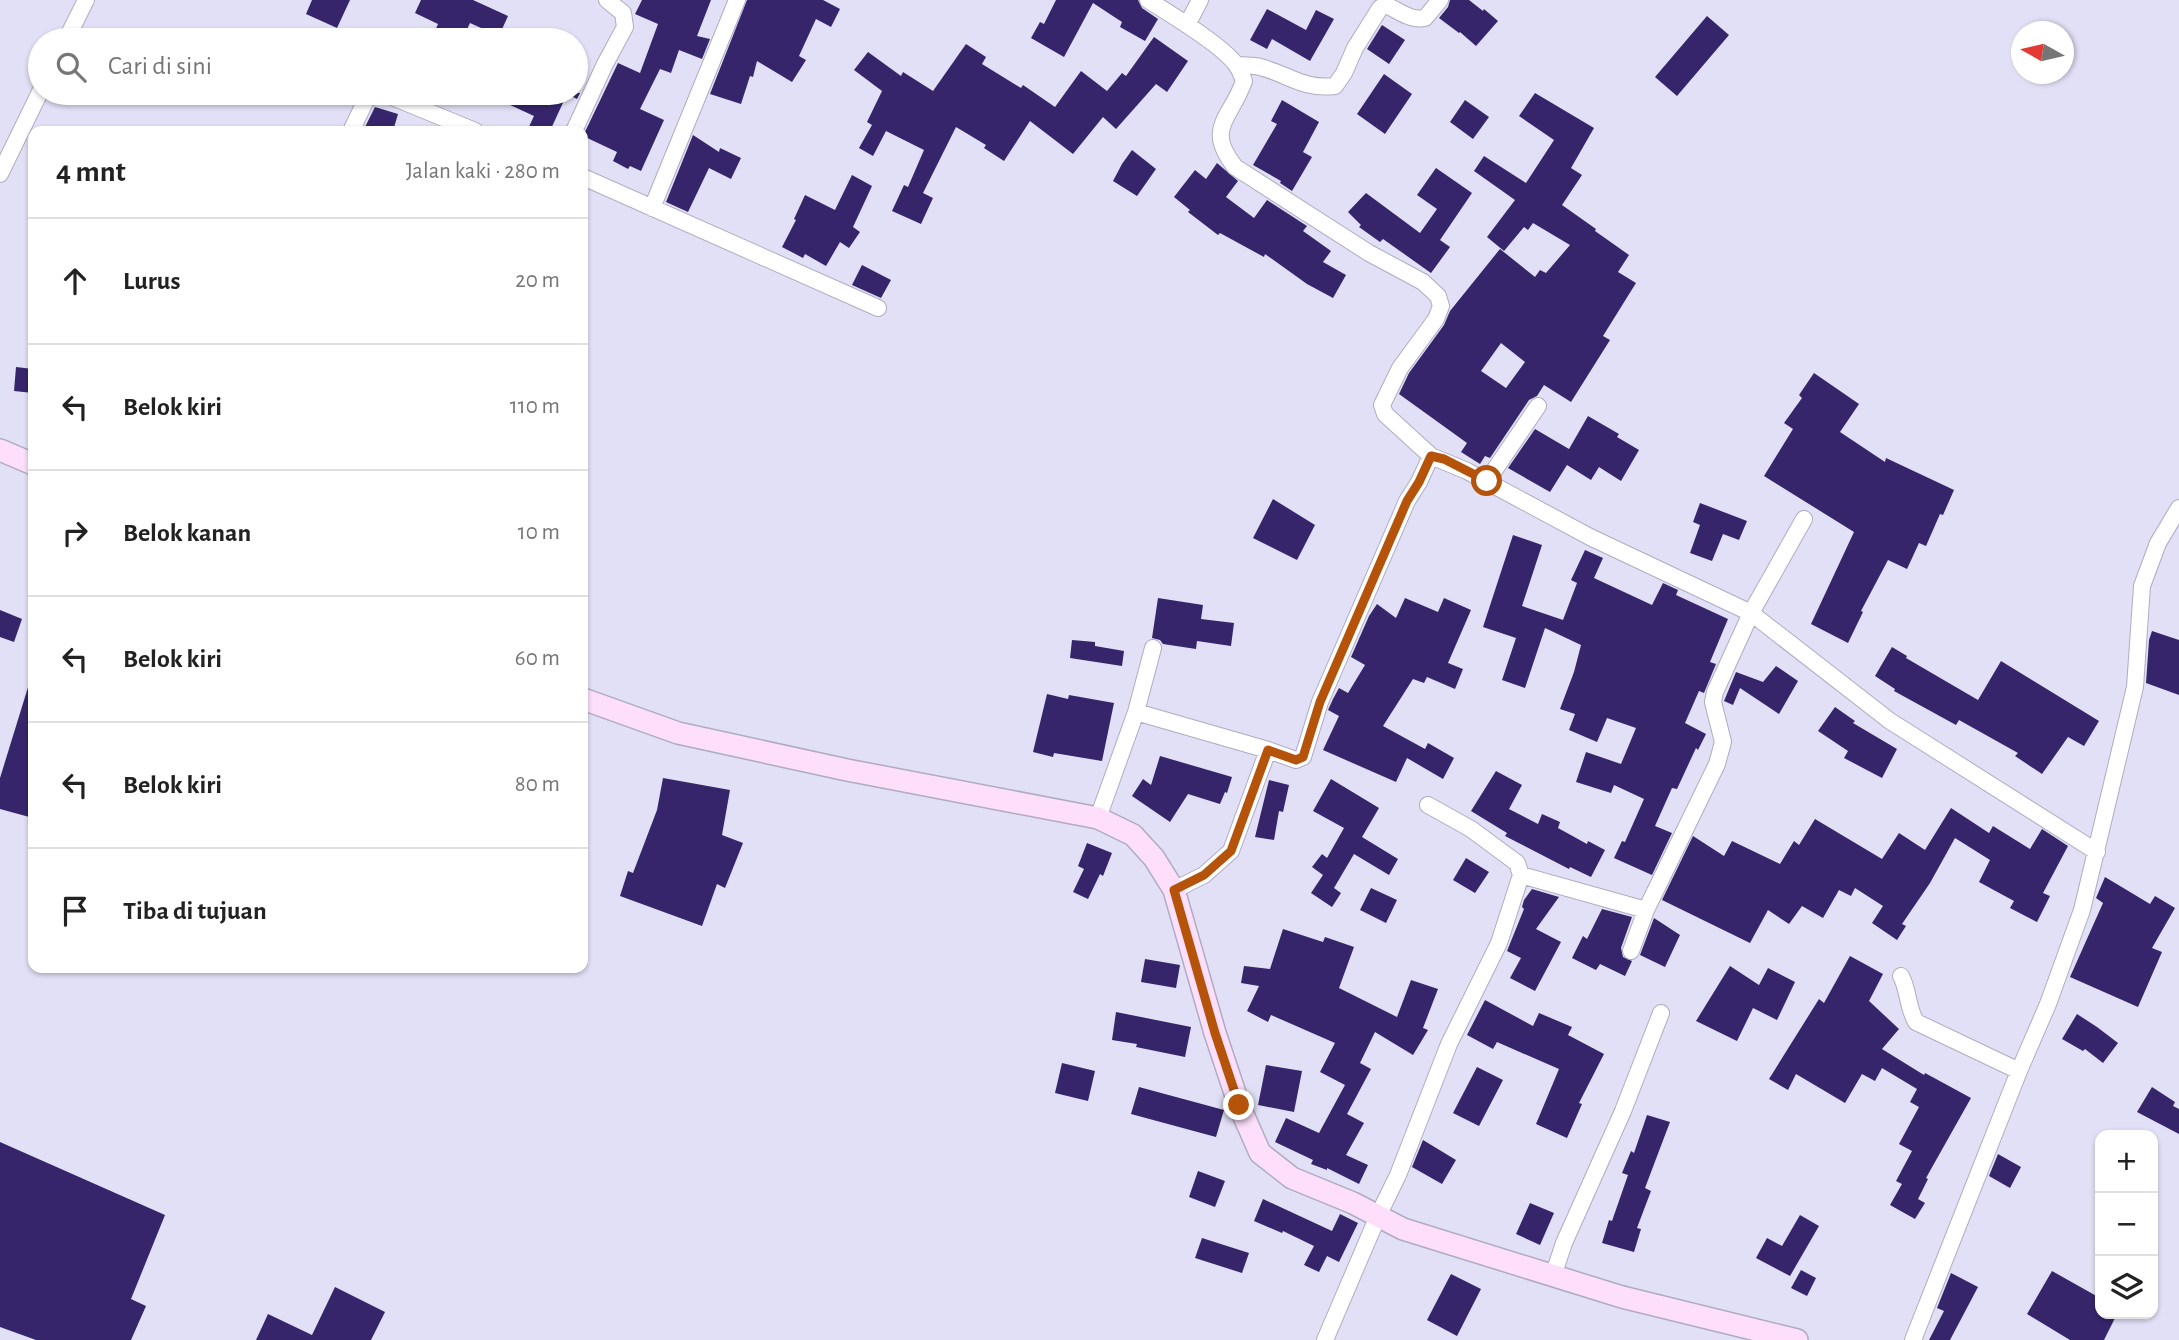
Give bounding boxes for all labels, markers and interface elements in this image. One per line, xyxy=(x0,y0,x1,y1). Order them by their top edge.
north arrow xyxy=(2011,21,2074,84)
search box xyxy=(28,28,588,105)
icon: search xyxy=(52,48,90,86)
text: Cari di sini xyxy=(108,53,212,79)
text: 4 mnt xyxy=(56,157,126,187)
text: Jalan kaki · 280 m xyxy=(406,160,560,183)
icon: ahead xyxy=(56,262,94,300)
text: Lurus xyxy=(123,268,180,294)
text: 20 m xyxy=(515,269,560,292)
icon: left xyxy=(56,388,94,426)
text: Belok kiri xyxy=(123,394,222,420)
text: 110 m xyxy=(510,395,560,418)
route start xyxy=(1471,465,1502,496)
icon: right xyxy=(56,514,94,552)
text: Belok kanan xyxy=(123,520,251,546)
text: 10 m xyxy=(518,521,560,544)
icon: left xyxy=(56,640,94,678)
text: Belok kiri xyxy=(123,646,222,672)
text: 60 m xyxy=(515,647,560,670)
icon: left xyxy=(56,766,94,804)
text: Belok kiri xyxy=(123,772,222,798)
text: 80 m xyxy=(515,773,560,796)
icon: arrive xyxy=(56,892,94,930)
text: Tiba di tujuan xyxy=(123,898,267,924)
route end xyxy=(1223,1089,1254,1120)
map controls xyxy=(2095,1130,2158,1319)
button: + xyxy=(2095,1130,2158,1193)
button: − xyxy=(2095,1193,2158,1256)
button: layers xyxy=(2095,1256,2158,1319)

